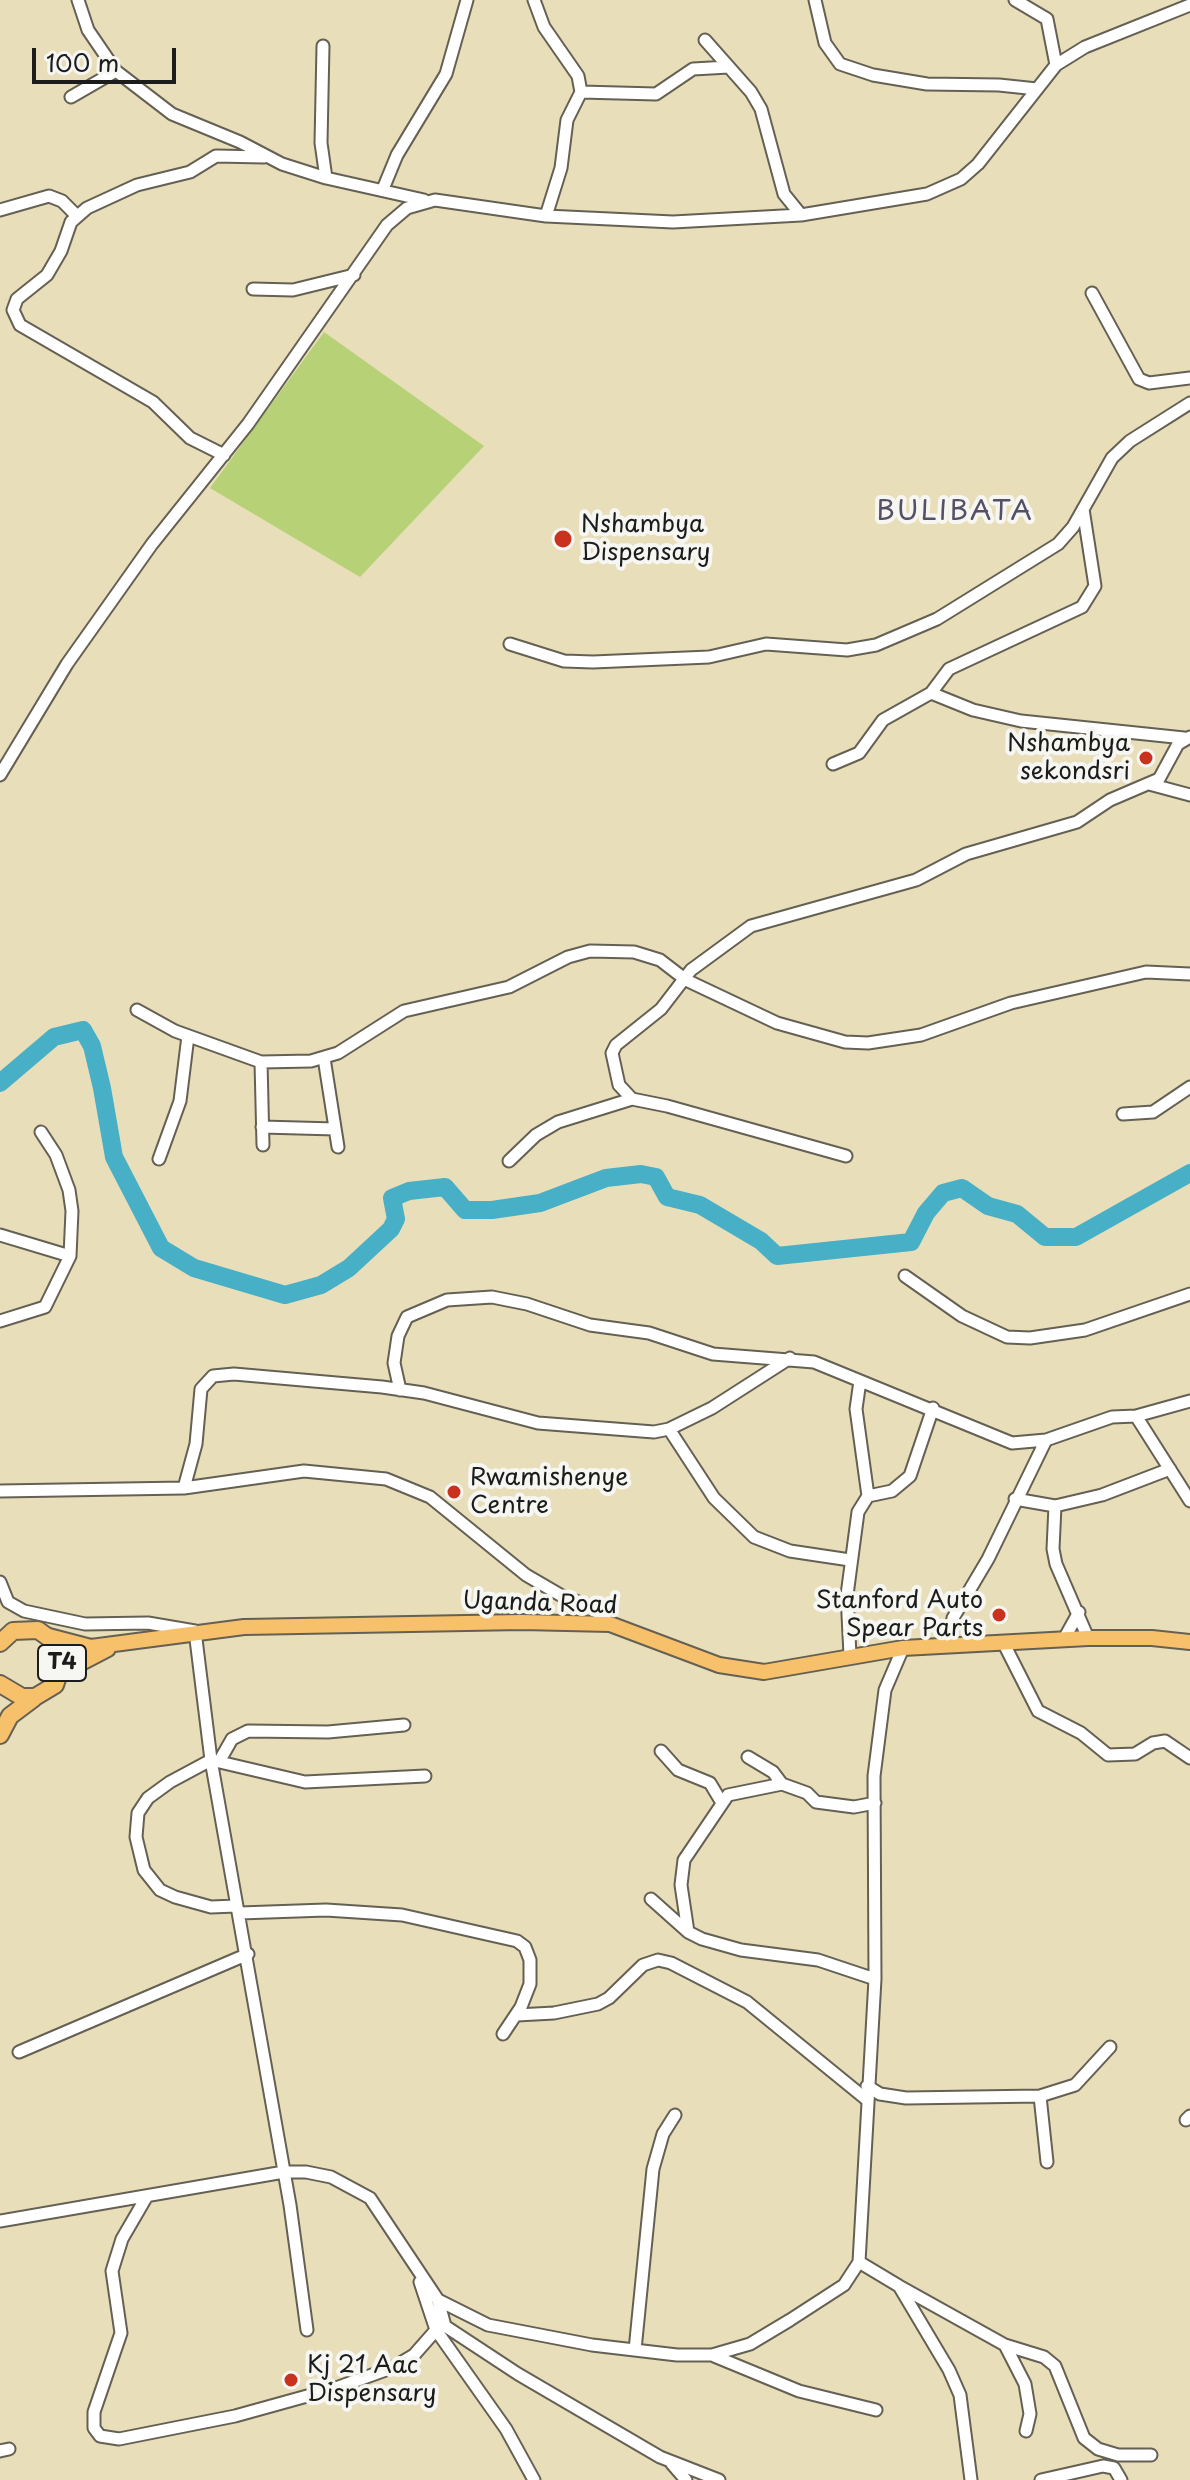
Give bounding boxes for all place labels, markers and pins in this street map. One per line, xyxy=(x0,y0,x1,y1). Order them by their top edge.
place label: Nshambya Dispensary xyxy=(581,511,711,567)
marker: Nshambya Dispensary xyxy=(552,528,574,550)
place label: Nshambya sekondsri xyxy=(1007,730,1130,786)
marker: Nshambya sekondsri xyxy=(1137,749,1155,767)
place label: Rwamishenye Centre xyxy=(470,1464,628,1520)
marker: Rwamishenye Centre xyxy=(445,1483,463,1501)
place label: Stanford Auto Spear Parts xyxy=(816,1587,983,1643)
marker: Stanford Auto Spear Parts xyxy=(990,1606,1008,1624)
place label: Kj 21 Aac Dispensary xyxy=(307,2352,437,2408)
marker: Kj 21 Aac Dispensary xyxy=(282,2371,300,2389)

